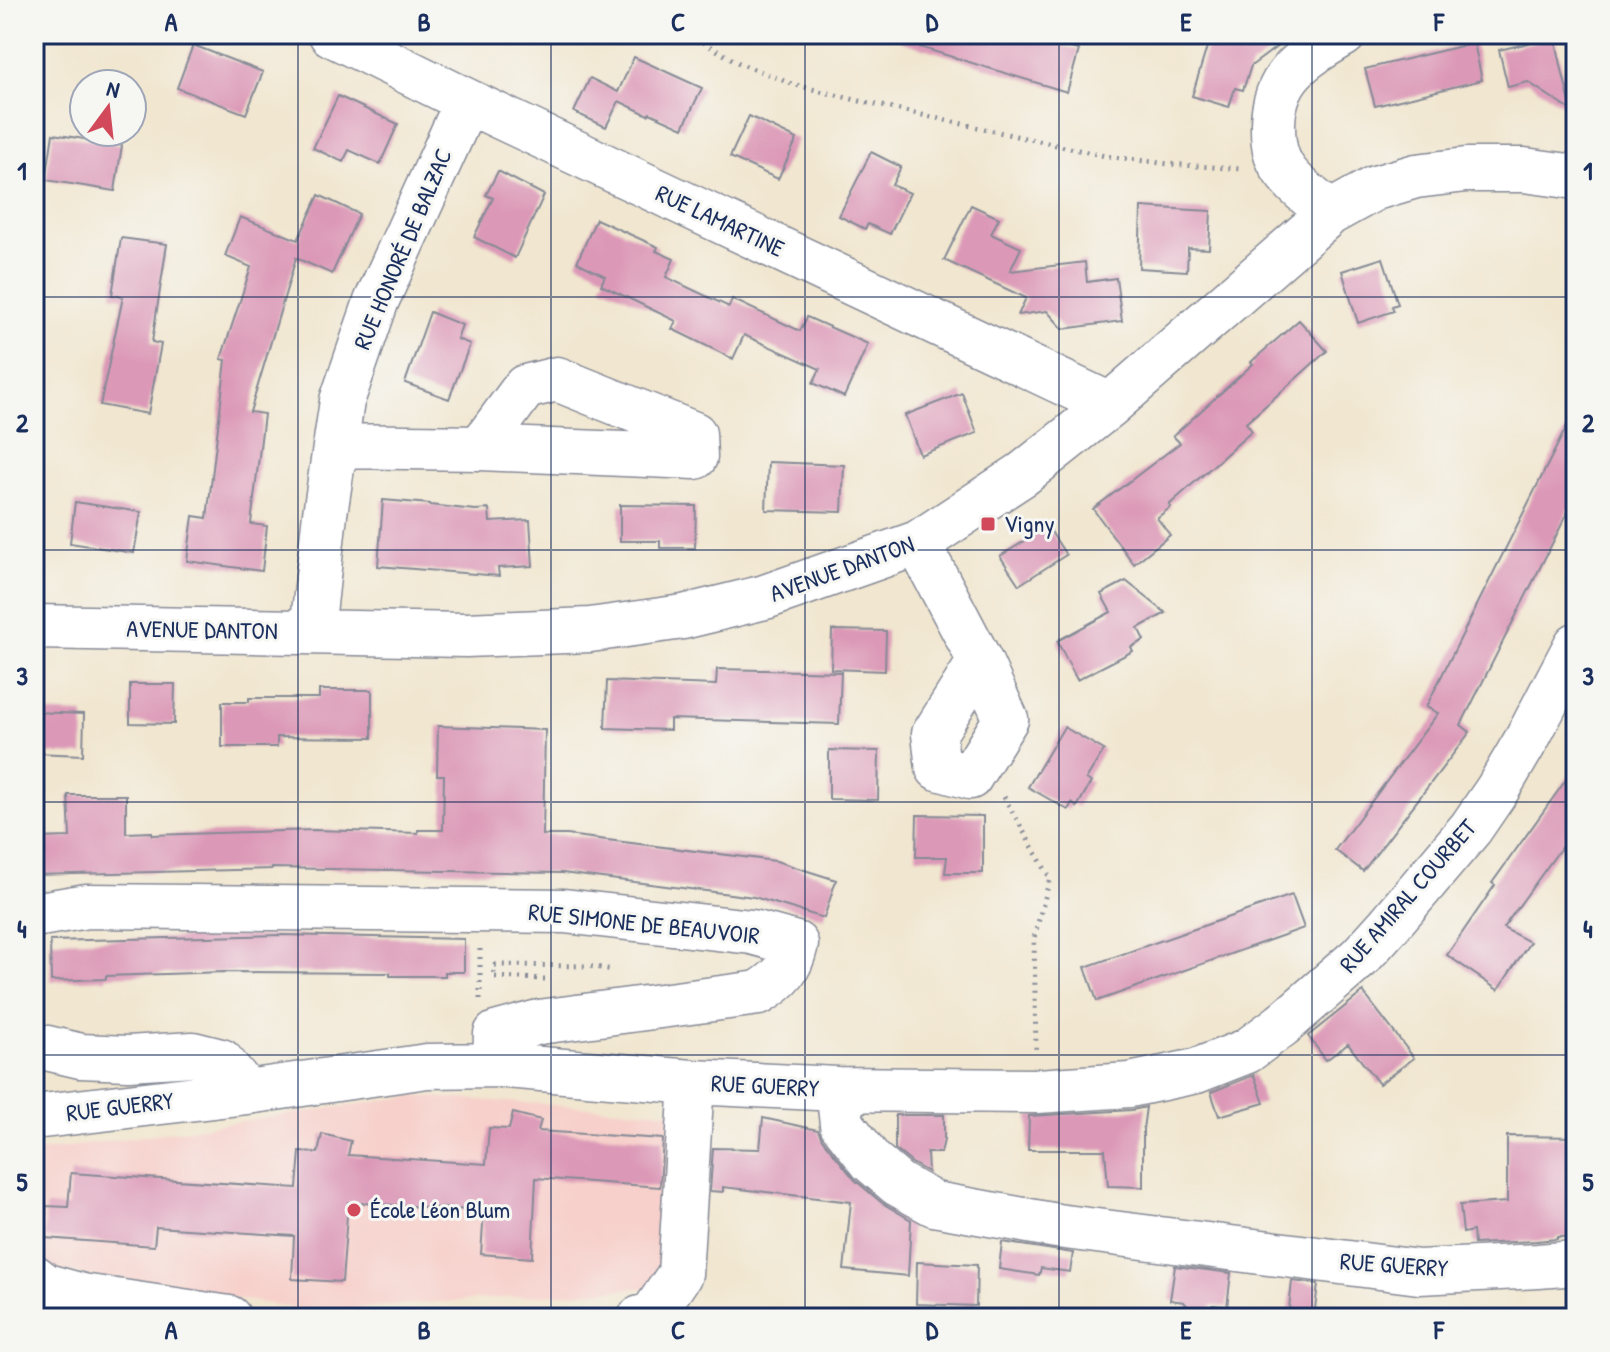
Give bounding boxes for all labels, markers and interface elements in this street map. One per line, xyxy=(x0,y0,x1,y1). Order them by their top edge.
text: A xyxy=(165,4,178,39)
text: B xyxy=(417,4,431,39)
text: C xyxy=(671,4,685,39)
text: D xyxy=(926,4,939,39)
text: E xyxy=(1180,4,1192,39)
text: F xyxy=(1433,4,1445,39)
north arrow xyxy=(68,68,148,148)
text: N xyxy=(104,73,123,105)
street label: RUE HONORÉ DE BALZAC xyxy=(345,143,459,354)
text: 1 xyxy=(17,153,27,188)
text: 1 xyxy=(1583,153,1593,188)
street label: RUE LAMARTINE xyxy=(651,176,790,264)
text: 2 xyxy=(16,405,29,440)
text: 2 xyxy=(1582,405,1595,440)
place label: Vigny xyxy=(1004,507,1055,539)
marker: Vigny xyxy=(979,515,997,533)
street label: AVENUE DANTON xyxy=(765,527,918,609)
street label: AVENUE DANTON xyxy=(126,612,278,646)
text: 3 xyxy=(16,658,28,693)
text: 3 xyxy=(1582,658,1594,693)
street label: RUE AMIRAL COURBET xyxy=(1332,811,1483,979)
street label: RUE SIMONE DE BEAUVOIR xyxy=(527,895,761,951)
text: 4 xyxy=(17,911,27,946)
text: 4 xyxy=(1583,911,1593,946)
street label: RUE GUERRY xyxy=(710,1066,820,1104)
street label: RUE GUERRY xyxy=(64,1084,176,1128)
text: 5 xyxy=(17,1164,28,1199)
text: 5 xyxy=(1583,1164,1594,1199)
place label: École Léon Blum xyxy=(370,1193,510,1225)
marker: École Léon Blum xyxy=(345,1201,363,1219)
street label: RUE GUERRY xyxy=(1339,1244,1449,1284)
text: A xyxy=(165,1312,178,1347)
text: B xyxy=(417,1312,431,1347)
text: C xyxy=(671,1312,685,1347)
text: D xyxy=(926,1312,939,1347)
text: E xyxy=(1180,1312,1192,1347)
text: F xyxy=(1433,1312,1445,1347)

